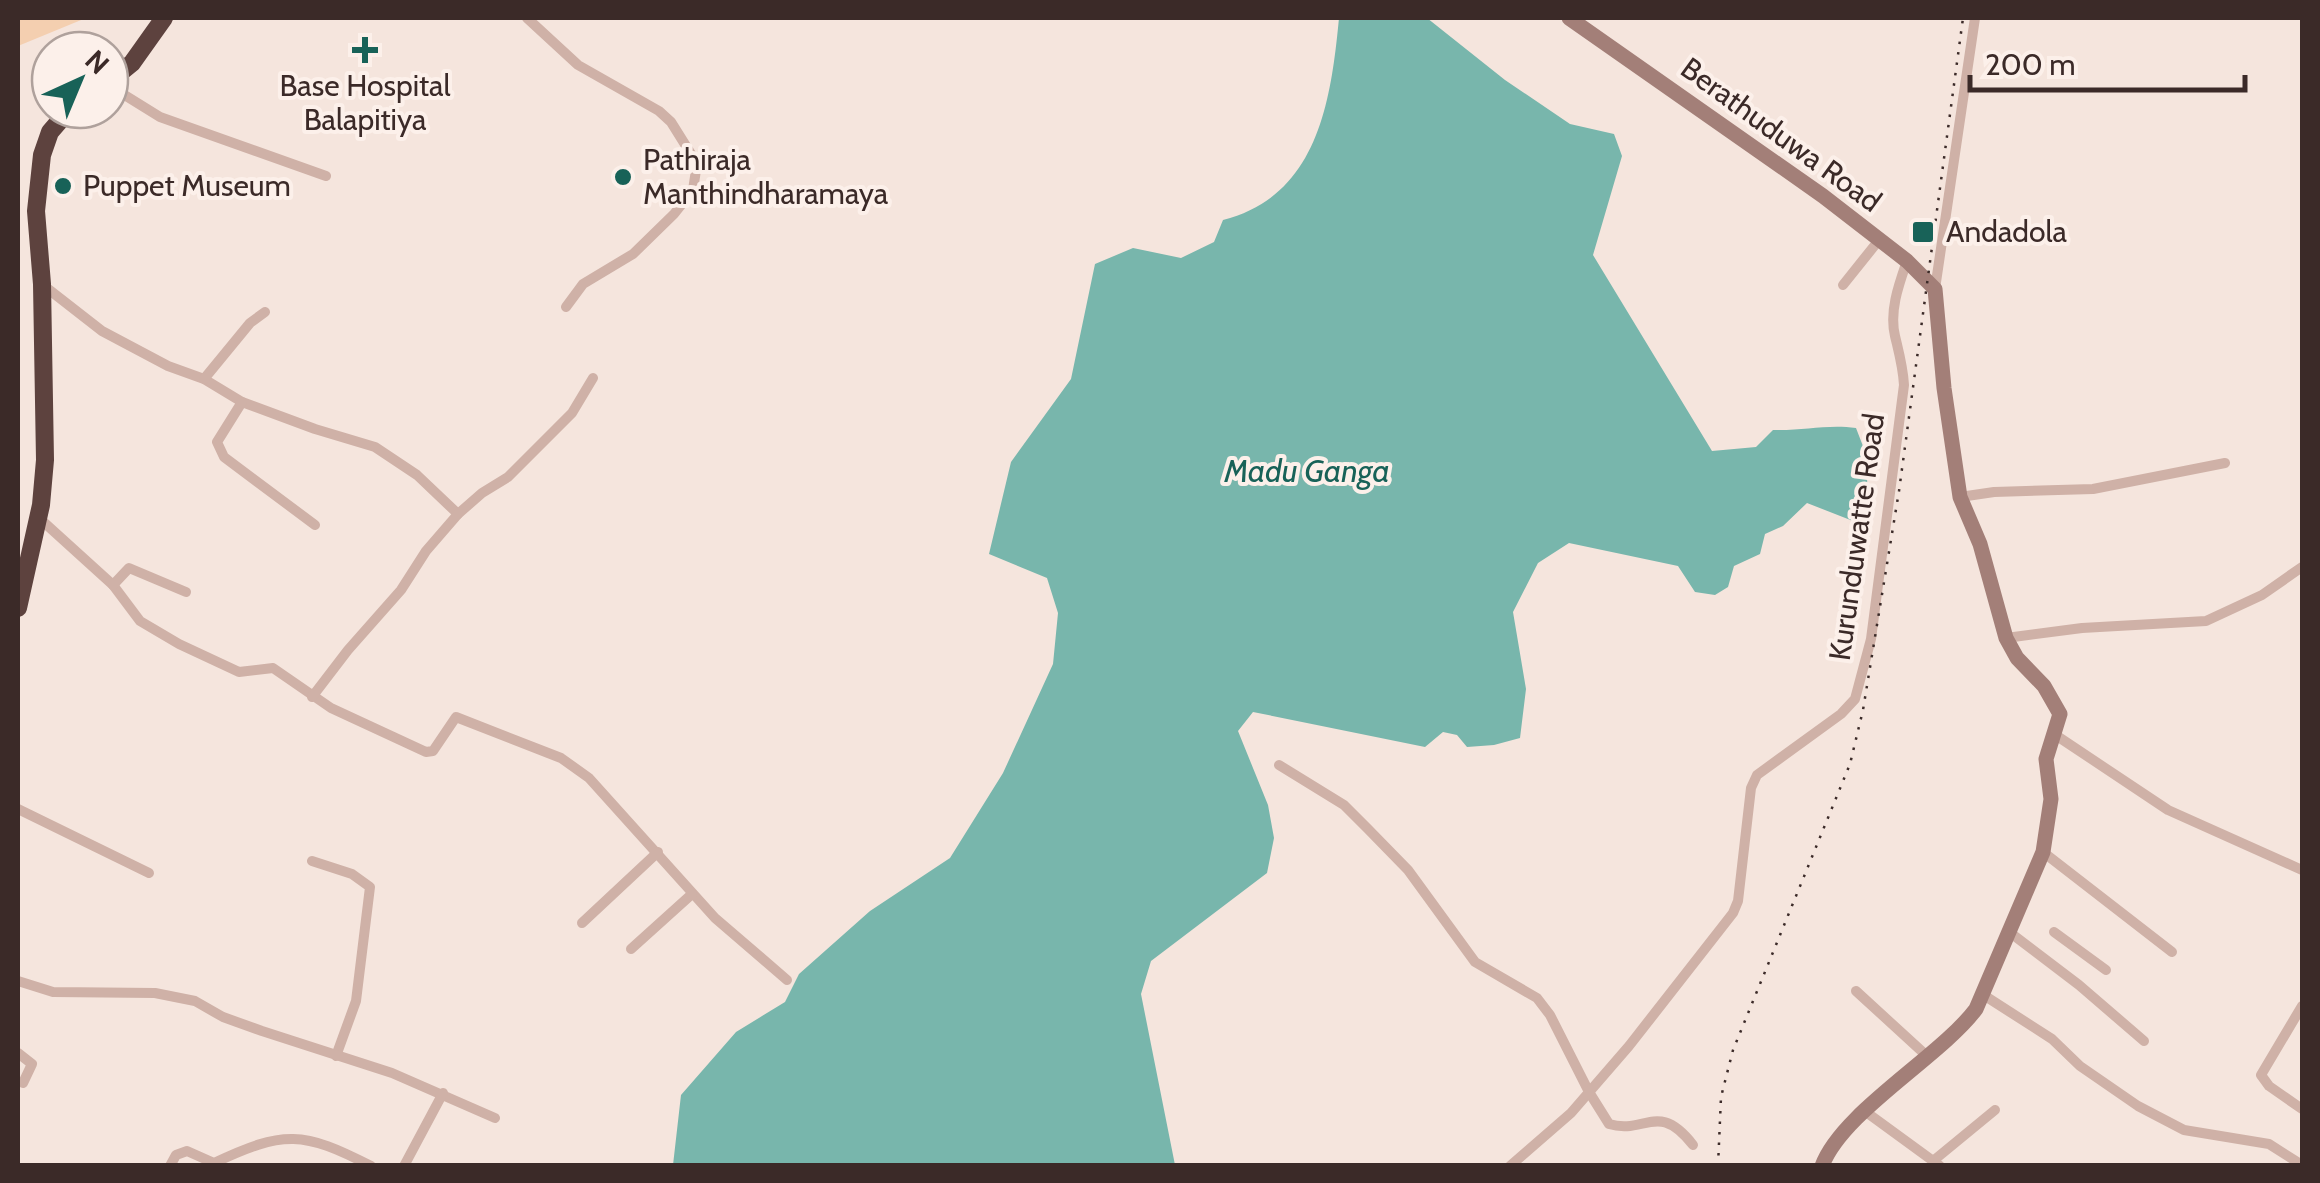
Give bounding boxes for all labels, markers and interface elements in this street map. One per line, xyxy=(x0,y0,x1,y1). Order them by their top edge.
north arrow xyxy=(30,30,130,130)
scale bar xyxy=(1970,30,2245,92)
marker: Base Hospital Balapitiya xyxy=(352,37,378,63)
text: N xyxy=(78,43,116,81)
text: 200 m xyxy=(1985,46,2076,83)
street label: Berathuduwa Road xyxy=(1674,49,1889,220)
place label: Base Hospital Balapitiya xyxy=(279,67,451,138)
place label: Pathiraja Manthindharamaya xyxy=(643,141,889,212)
marker: Pathiraja Manthindharamaya xyxy=(612,166,634,188)
place label: Puppet Museum xyxy=(83,167,291,204)
marker: Puppet Museum xyxy=(52,175,74,197)
place label: Andadola xyxy=(1946,213,2068,250)
marker: Andadola xyxy=(1910,219,1936,245)
street label: Kurunduwatte Road xyxy=(1821,411,1892,663)
water label: Madu Ganga xyxy=(1223,451,1390,490)

